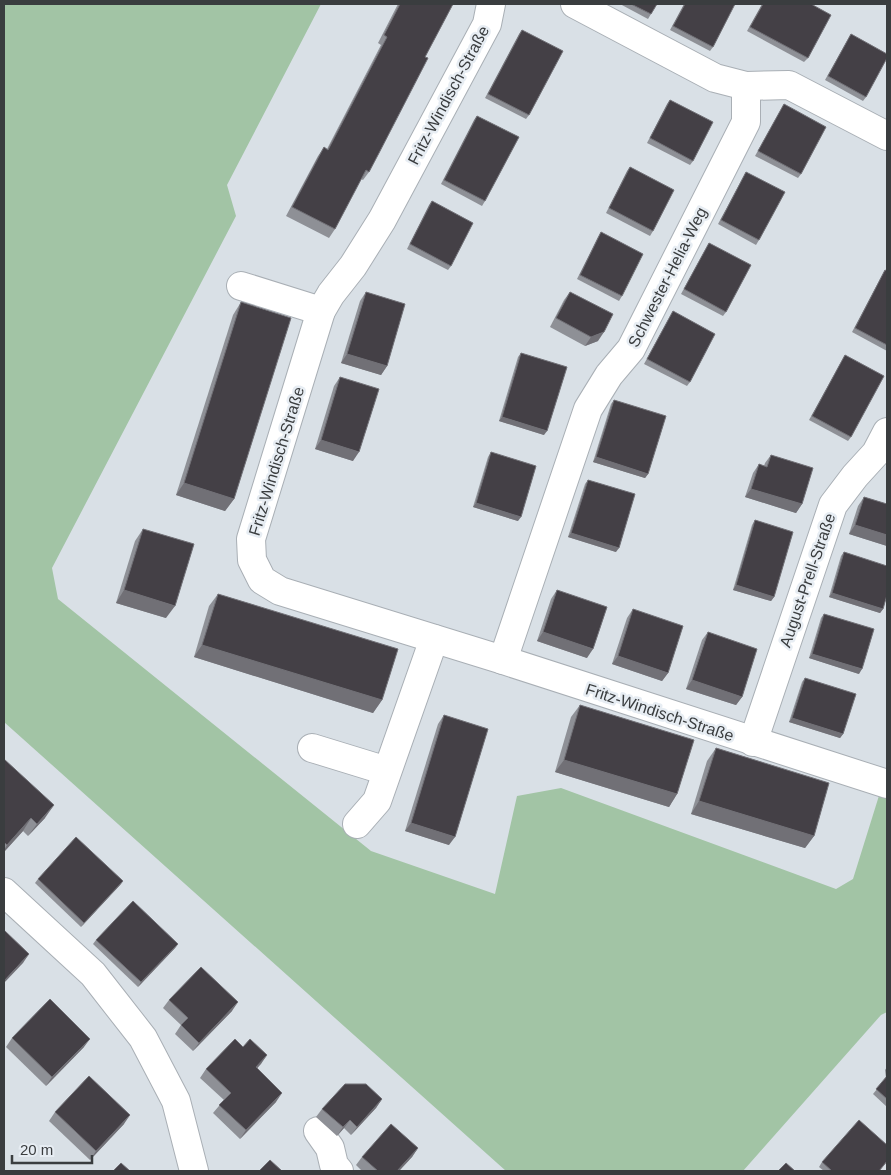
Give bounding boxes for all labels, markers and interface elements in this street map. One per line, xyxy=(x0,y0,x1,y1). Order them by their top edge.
street label: Fritz-Windisch-Straße xyxy=(405,23,492,168)
street label: Schwester-Helia-Weg xyxy=(625,205,710,350)
street label: Fritz-Windisch-Straße xyxy=(246,385,307,538)
street label: August-Prell-Straße xyxy=(777,511,838,649)
street label: Fritz-Windisch-Straße xyxy=(584,680,736,744)
scale bar xyxy=(12,1132,92,1164)
text: 20 m xyxy=(20,1141,53,1158)

